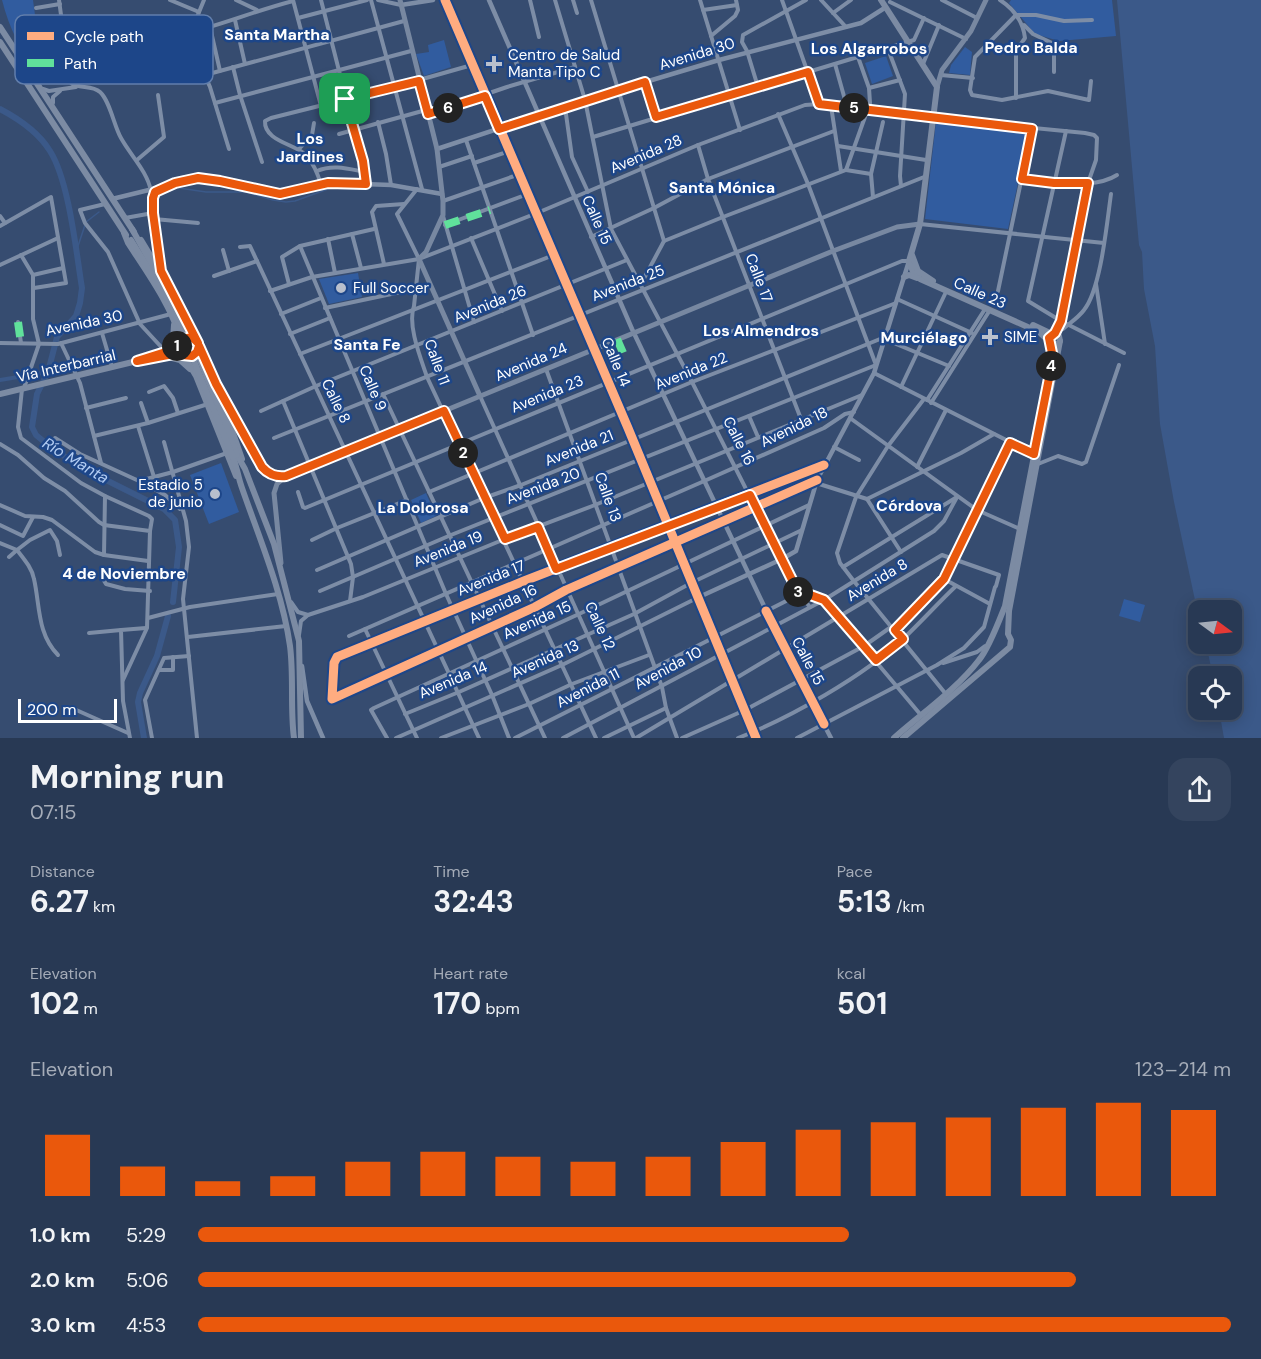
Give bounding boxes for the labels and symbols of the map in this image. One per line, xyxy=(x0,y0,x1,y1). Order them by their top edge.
legend xyxy=(15,15,213,84)
district label: Santa Martha xyxy=(224,24,330,45)
text: Cycle path xyxy=(64,26,144,47)
street label: Avenida 30 xyxy=(657,33,737,75)
district label: Pedro Balda xyxy=(984,37,1078,58)
district label: Los Algarrobos xyxy=(811,38,927,59)
place label: Centro de Salud Manta Tipo C xyxy=(508,45,620,82)
text: Path xyxy=(64,53,97,74)
marker: Centro de Salud Manta Tipo C xyxy=(485,55,503,73)
pin xyxy=(319,73,370,124)
pin: 6 xyxy=(433,93,463,123)
pin: 5 xyxy=(839,93,869,123)
district label: Los Jardines xyxy=(276,128,344,167)
street label: Avenida 28 xyxy=(607,130,685,178)
district label: Santa Mónica xyxy=(669,177,775,198)
street label: Calle 15 xyxy=(577,192,617,248)
street label: Calle 17 xyxy=(741,251,777,305)
street label: Avenida 25 xyxy=(589,260,667,306)
street label: Calle 23 xyxy=(951,273,1009,313)
place label: Full Soccer xyxy=(353,278,430,298)
street label: Avenida 26 xyxy=(451,280,529,328)
marker: Full Soccer xyxy=(334,281,348,295)
street label: Avenida 30 xyxy=(44,305,124,341)
district label: Los Almendros xyxy=(703,320,819,341)
district label: Murciélago xyxy=(881,327,967,348)
place label: SIME xyxy=(1004,327,1037,347)
marker: SIME xyxy=(981,328,999,346)
pin: 1 xyxy=(162,331,192,361)
district label: Santa Fe xyxy=(333,334,401,355)
street label: Calle 14 xyxy=(597,334,635,390)
street label: Calle 11 xyxy=(419,336,455,388)
street label: Avenida 24 xyxy=(492,338,570,386)
street label: Vía Interbarrial xyxy=(14,345,118,387)
street label: Avenida 22 xyxy=(652,347,730,395)
pin: 4 xyxy=(1036,351,1066,381)
street label: Calle 9 xyxy=(355,362,391,414)
street label: Avenida 23 xyxy=(508,370,586,418)
street label: Calle 8 xyxy=(317,375,355,427)
street label: Avenida 18 xyxy=(757,402,831,452)
street label: Calle 16 xyxy=(718,413,760,469)
street label: Avenida 21 xyxy=(542,425,616,471)
water label: Río Manta xyxy=(39,432,113,488)
pin: 2 xyxy=(448,438,478,468)
street label: Avenida 20 xyxy=(503,463,583,509)
street label: Calle 13 xyxy=(590,469,626,525)
place label: Estadio 5 de junio xyxy=(138,475,203,512)
marker: Estadio 5 de junio xyxy=(208,487,222,501)
district label: Córdova xyxy=(876,495,942,516)
district label: La Dolorosa xyxy=(377,497,469,518)
street label: Avenida 19 xyxy=(410,526,486,572)
street label: Avenida 8 xyxy=(843,554,911,606)
street label: Avenida 17 xyxy=(454,555,528,601)
district label: 4 de Noviembre xyxy=(62,563,186,584)
pin: 3 xyxy=(783,577,813,607)
street label: Avenida 16 xyxy=(466,579,540,629)
street label: Avenida 15 xyxy=(500,596,574,644)
street label: Calle 12 xyxy=(580,598,620,654)
north arrow xyxy=(1188,600,1242,654)
street label: Calle 15 xyxy=(787,633,829,689)
street label: Avenida 13 xyxy=(508,635,582,683)
street label: Avenida 10 xyxy=(631,642,705,694)
street label: Avenida 14 xyxy=(416,657,490,703)
street label: Avenida 11 xyxy=(553,664,623,712)
scale bar xyxy=(18,696,117,724)

